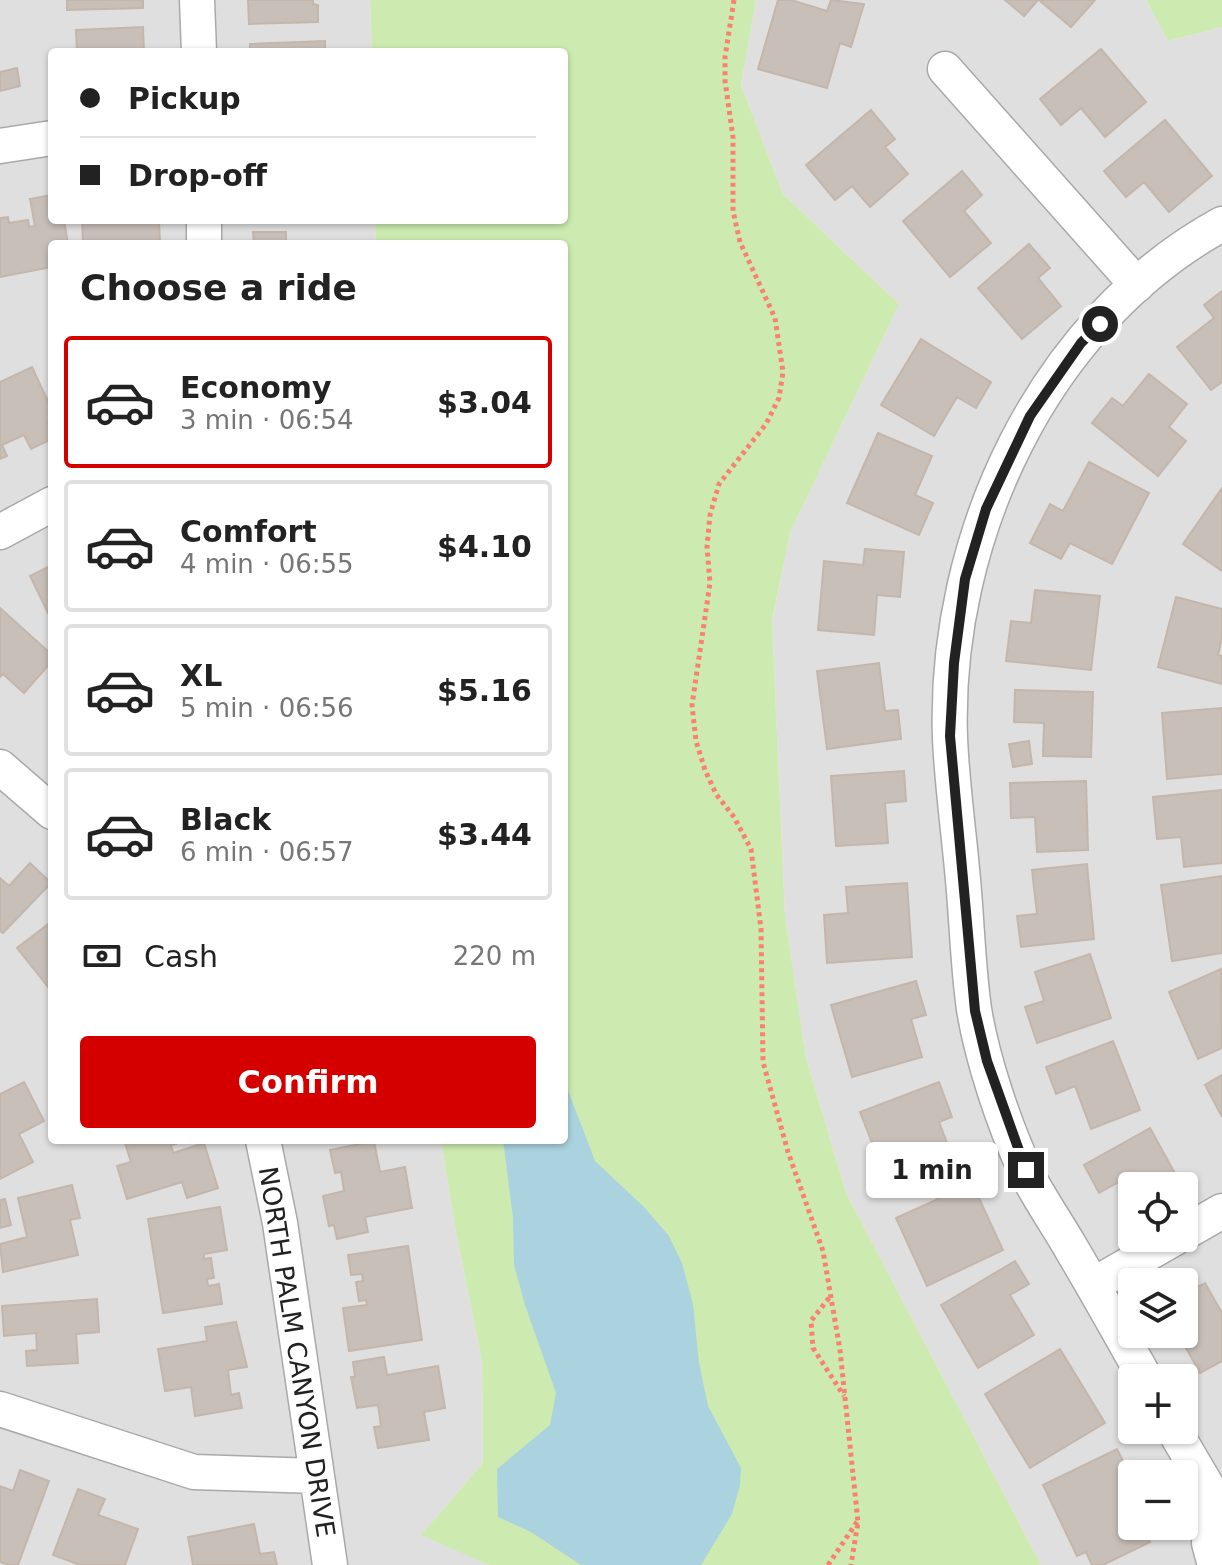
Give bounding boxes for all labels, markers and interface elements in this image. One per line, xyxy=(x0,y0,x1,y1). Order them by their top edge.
text: Pickup xyxy=(128,81,241,116)
text: Drop-off xyxy=(128,158,267,193)
text: Choose a ride xyxy=(80,267,357,308)
route start xyxy=(1082,306,1118,342)
icon: car xyxy=(84,366,156,438)
text: Economy xyxy=(180,370,332,405)
text: $3.04 xyxy=(437,385,532,420)
text: 3 min · 06:54 xyxy=(180,405,354,435)
icon: car xyxy=(84,510,156,582)
text: Comfort xyxy=(180,514,317,549)
text: $4.10 xyxy=(437,529,532,564)
text: 4 min · 06:55 xyxy=(180,549,354,579)
icon: car xyxy=(84,654,156,726)
text: XL xyxy=(180,658,222,693)
text: $5.16 xyxy=(437,673,532,708)
text: 5 min · 06:56 xyxy=(180,693,354,723)
icon: car xyxy=(84,798,156,870)
text: Black xyxy=(180,802,271,837)
text: $3.44 xyxy=(437,817,532,852)
text: 6 min · 06:57 xyxy=(180,837,354,867)
icon: cash xyxy=(80,934,124,978)
text: Cash xyxy=(144,939,218,974)
text: 220 m xyxy=(453,941,536,971)
button: Confirm xyxy=(80,1036,536,1128)
callout: 1 min xyxy=(866,1142,998,1198)
route end xyxy=(1008,1152,1044,1188)
text: 1 min xyxy=(891,1155,973,1185)
street label: NORTH PALM CANYON DRIVE xyxy=(253,1165,341,1539)
map controls xyxy=(1118,1172,1198,1540)
button: locate xyxy=(1118,1172,1198,1252)
button: layers xyxy=(1118,1268,1198,1348)
button: + xyxy=(1118,1364,1198,1444)
button: − xyxy=(1118,1460,1198,1540)

